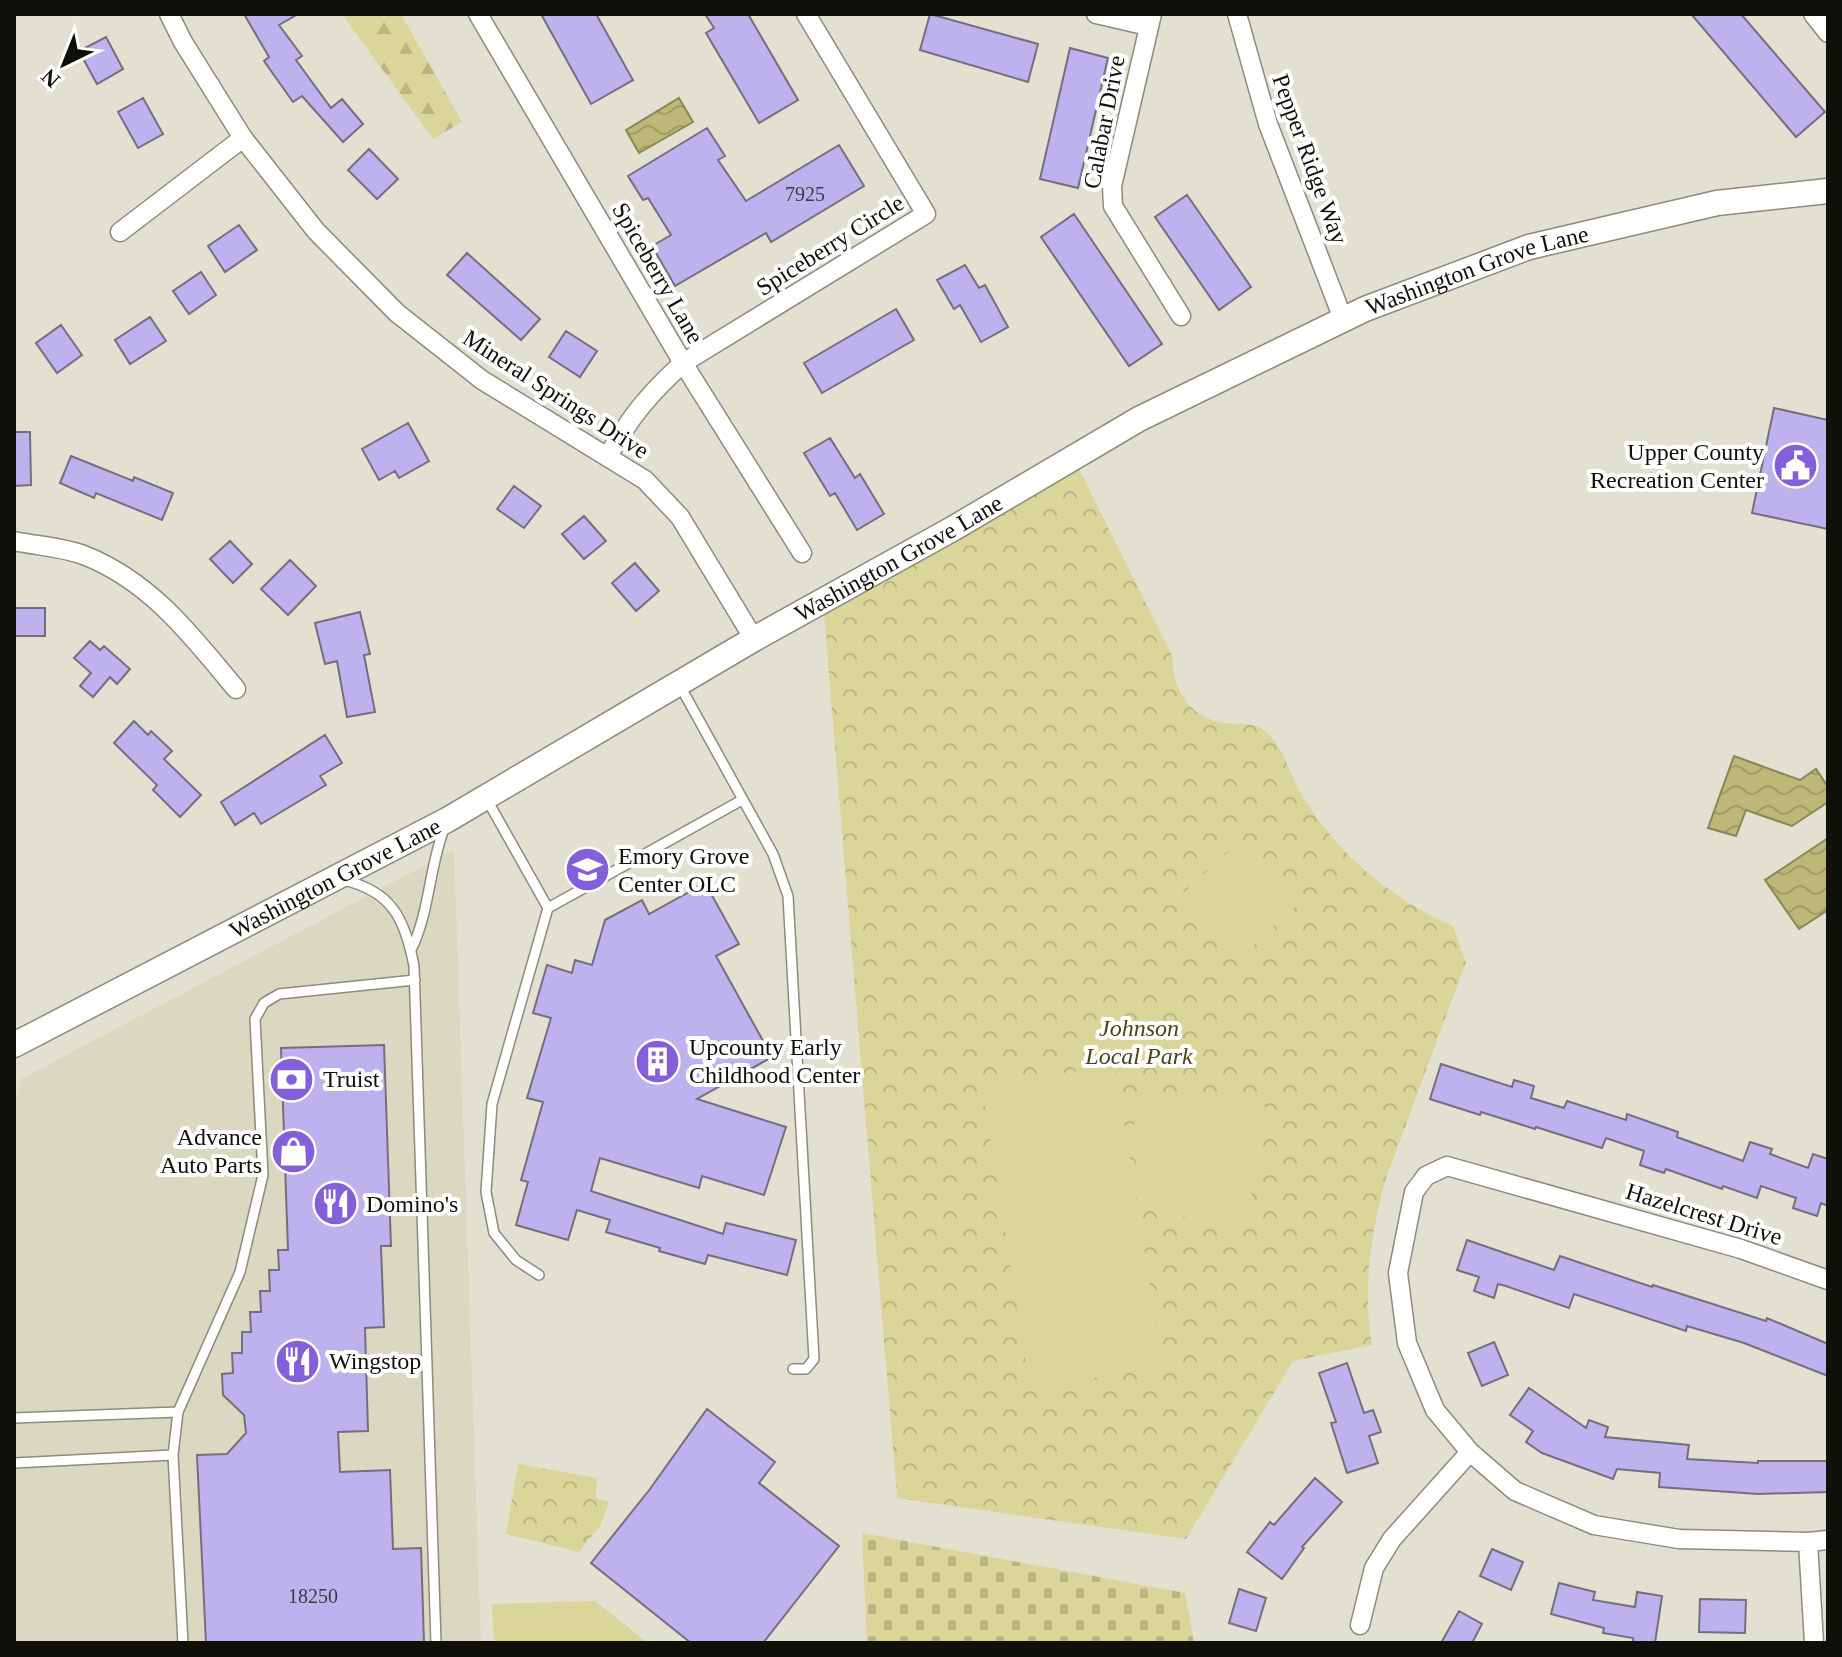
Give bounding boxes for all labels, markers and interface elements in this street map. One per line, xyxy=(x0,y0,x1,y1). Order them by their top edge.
north arrow xyxy=(24,24,104,104)
street label: Calabar Drive xyxy=(1078,53,1130,191)
text: N xyxy=(36,64,65,93)
street label: Pepper Ridge Way xyxy=(1267,70,1353,248)
house number: 7925 xyxy=(785,183,825,205)
street label: Spiceberry Circle xyxy=(752,189,908,301)
street label: Spiceberry Lane xyxy=(607,198,709,348)
street label: Washington Grove Lane xyxy=(1362,221,1591,321)
street label: Mineral Springs Drive xyxy=(458,324,654,464)
place label: Upper County Recreation Center xyxy=(1590,439,1764,493)
public building icon: Upper County Recreation Center xyxy=(1771,442,1819,490)
street label: Washington Grove Lane xyxy=(790,489,1007,627)
street label: Washington Grove Lane xyxy=(225,813,445,944)
place label: Emory Grove Center OLC xyxy=(618,843,749,897)
school or university icon: Emory Grove Center OLC xyxy=(563,846,611,894)
park label: Johnson Local Park xyxy=(1084,1015,1193,1069)
place label: Upcounty Early Childhood Center xyxy=(689,1034,860,1088)
building icon: Upcounty Early Childhood Center xyxy=(634,1037,682,1085)
bank icon: Truist xyxy=(268,1055,316,1103)
place label: Truist xyxy=(323,1066,380,1092)
place label: Advance Auto Parts xyxy=(160,1124,262,1178)
shop icon: Advance Auto Parts xyxy=(269,1127,317,1175)
street label: Hazelcrest Drive xyxy=(1623,1178,1785,1250)
restaurant icon: Domino's xyxy=(311,1180,359,1228)
place label: Domino's xyxy=(366,1191,458,1217)
restaurant icon: Wingstop xyxy=(274,1337,322,1385)
place label: Wingstop xyxy=(329,1348,421,1374)
house number: 18250 xyxy=(288,1585,338,1607)

